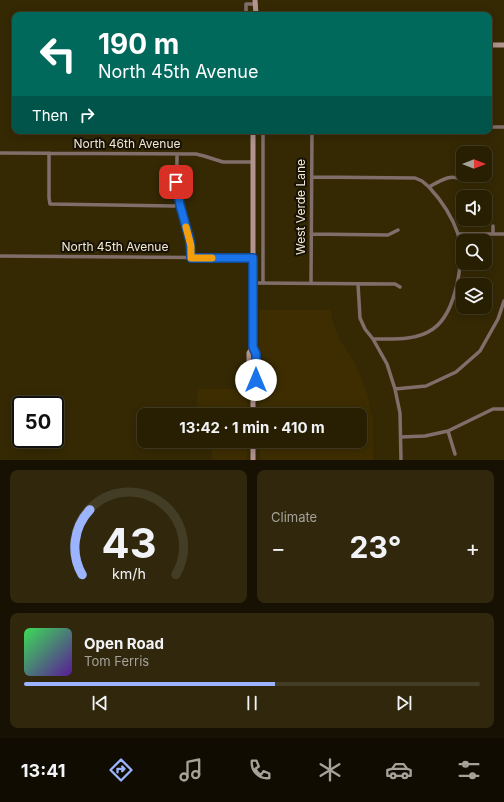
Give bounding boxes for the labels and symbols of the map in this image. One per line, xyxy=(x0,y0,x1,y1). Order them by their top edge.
street label: North 46th Avenue xyxy=(73,136,181,151)
north arrow xyxy=(456,146,492,182)
street label: West Verde Lane xyxy=(293,159,308,255)
pin xyxy=(159,165,193,199)
street label: North 45th Avenue xyxy=(62,239,168,254)
position arrow xyxy=(235,359,277,401)
speed limit sign: 50 xyxy=(12,396,64,448)

